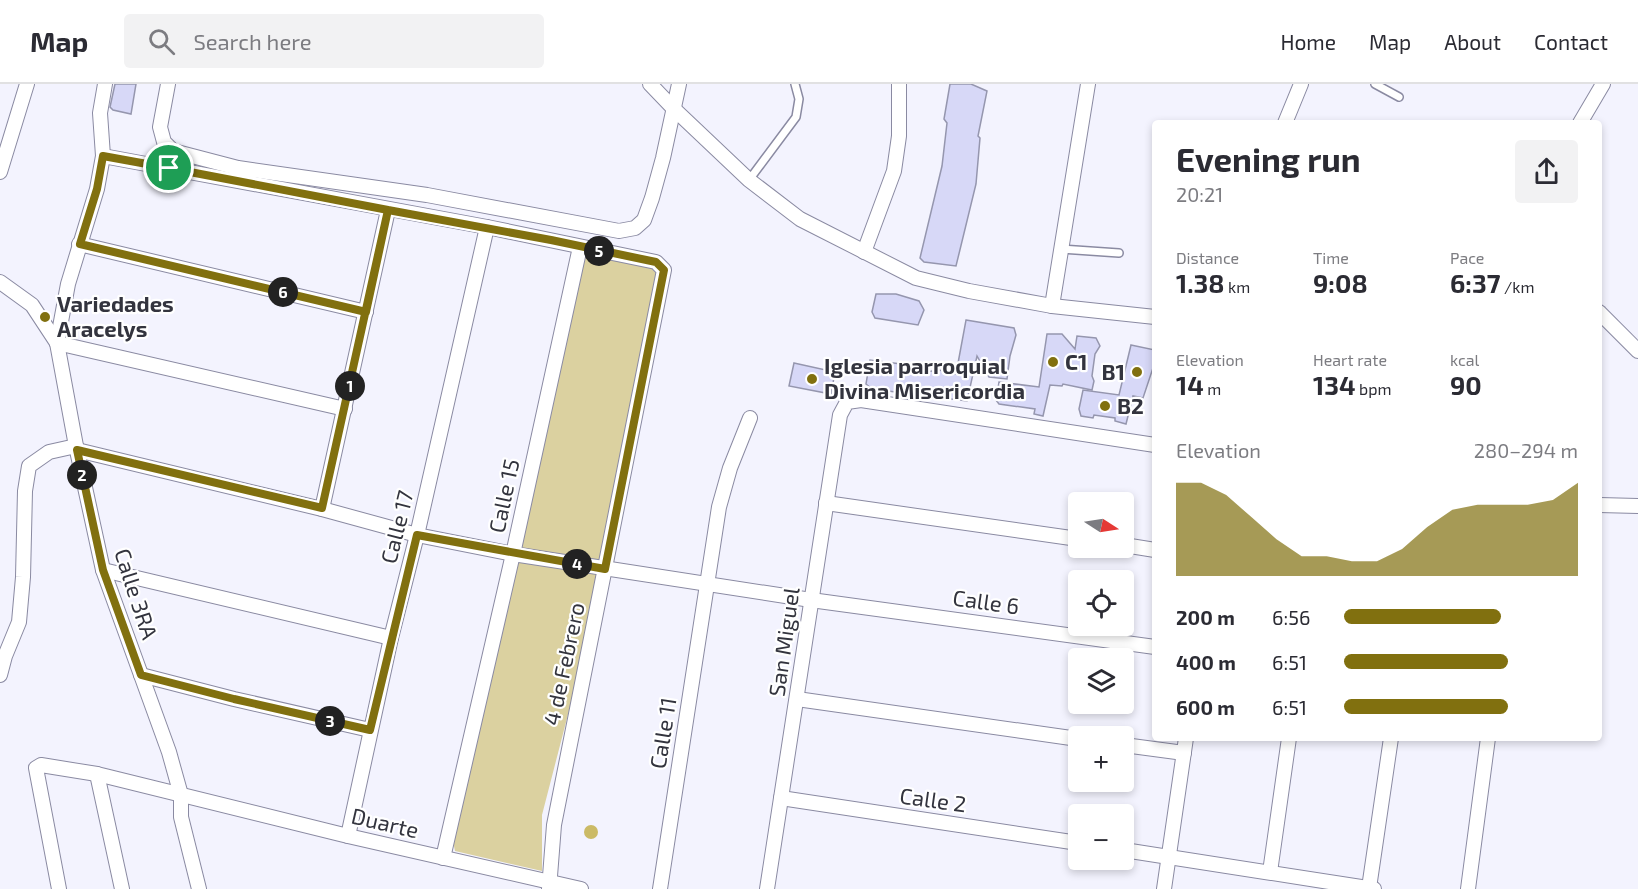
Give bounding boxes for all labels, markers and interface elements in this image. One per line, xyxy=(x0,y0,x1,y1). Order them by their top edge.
search box xyxy=(124,14,544,68)
text: Map xyxy=(30,24,88,58)
icon: search xyxy=(145,25,178,58)
text: Search here xyxy=(193,28,312,54)
text: Home xyxy=(1280,29,1336,54)
text: Map xyxy=(1369,29,1411,54)
text: About xyxy=(1444,29,1501,54)
text: Contact xyxy=(1534,29,1608,54)
text: Evening run xyxy=(1176,139,1361,179)
button: share xyxy=(1515,140,1578,203)
pin xyxy=(143,142,194,193)
icon: arrive xyxy=(152,151,185,184)
text: 20:21 xyxy=(1176,182,1223,206)
pin: 5 xyxy=(584,236,614,266)
text: 5 xyxy=(595,241,603,260)
text: Distance xyxy=(1176,248,1239,267)
text: Time xyxy=(1313,248,1349,267)
text: Pace xyxy=(1450,248,1484,267)
text: 1.38 xyxy=(1176,267,1225,298)
text: 9:08 xyxy=(1313,267,1368,298)
text: 6:37 xyxy=(1450,267,1501,298)
pin: 6 xyxy=(268,277,298,307)
text: km xyxy=(1225,277,1250,296)
text: /km xyxy=(1501,277,1535,296)
text: 6 xyxy=(278,282,288,301)
place label: Variedades Aracelys xyxy=(57,290,174,342)
marker: Variedades Aracelys xyxy=(38,310,52,324)
place label: C1 xyxy=(1065,348,1087,374)
text: Elevation xyxy=(1176,350,1244,369)
text: Heart rate xyxy=(1313,350,1387,369)
text: kcal xyxy=(1450,350,1479,369)
place label: Iglesia parroquial Divina Misericordia xyxy=(824,352,1025,403)
marker: C1 xyxy=(1046,355,1060,369)
place label: B1 xyxy=(1101,358,1125,384)
marker: B1 xyxy=(1130,365,1144,379)
text: 14 xyxy=(1176,369,1204,400)
text: 134 xyxy=(1313,369,1356,400)
text: 90 xyxy=(1450,369,1482,400)
pin: 1 xyxy=(335,371,365,401)
marker: Iglesia parroquial Divina Misericordia xyxy=(805,372,819,386)
text: 1 xyxy=(347,376,353,395)
text: m xyxy=(1204,379,1221,398)
text: bpm xyxy=(1356,379,1392,398)
place label: B2 xyxy=(1117,392,1144,418)
marker: B2 xyxy=(1098,399,1112,413)
text: Elevation xyxy=(1176,438,1261,462)
text: 280–294 m xyxy=(1474,438,1578,462)
street label: Calle 15 xyxy=(483,456,524,535)
pin: 2 xyxy=(67,460,97,490)
text: 2 xyxy=(77,465,87,484)
street label: Calle 17 xyxy=(374,487,418,566)
north arrow xyxy=(1068,492,1134,558)
map controls xyxy=(1068,492,1134,870)
street label: Calle 3RA xyxy=(110,545,164,643)
pin: 4 xyxy=(562,549,592,579)
text: 4 xyxy=(572,554,582,573)
button: locate xyxy=(1068,570,1134,636)
street label: Calle 6 xyxy=(951,583,1021,619)
street label: San Miguel xyxy=(762,585,804,698)
street label: 4 de Febrero xyxy=(537,600,589,728)
text: 200 m xyxy=(1176,605,1235,629)
text: 6:56 xyxy=(1272,605,1310,629)
button: layers xyxy=(1068,648,1134,714)
text: 400 m xyxy=(1176,650,1236,674)
text: 6:51 xyxy=(1272,650,1307,674)
street label: Calle 11 xyxy=(644,695,680,770)
text: 600 m xyxy=(1176,695,1235,719)
text: 6:51 xyxy=(1272,695,1307,719)
pin: 3 xyxy=(315,706,345,736)
text: 3 xyxy=(325,711,335,730)
button: + xyxy=(1068,726,1134,792)
street label: Calle 2 xyxy=(898,781,968,817)
street label: Duarte xyxy=(349,802,421,842)
button: − xyxy=(1068,804,1134,870)

